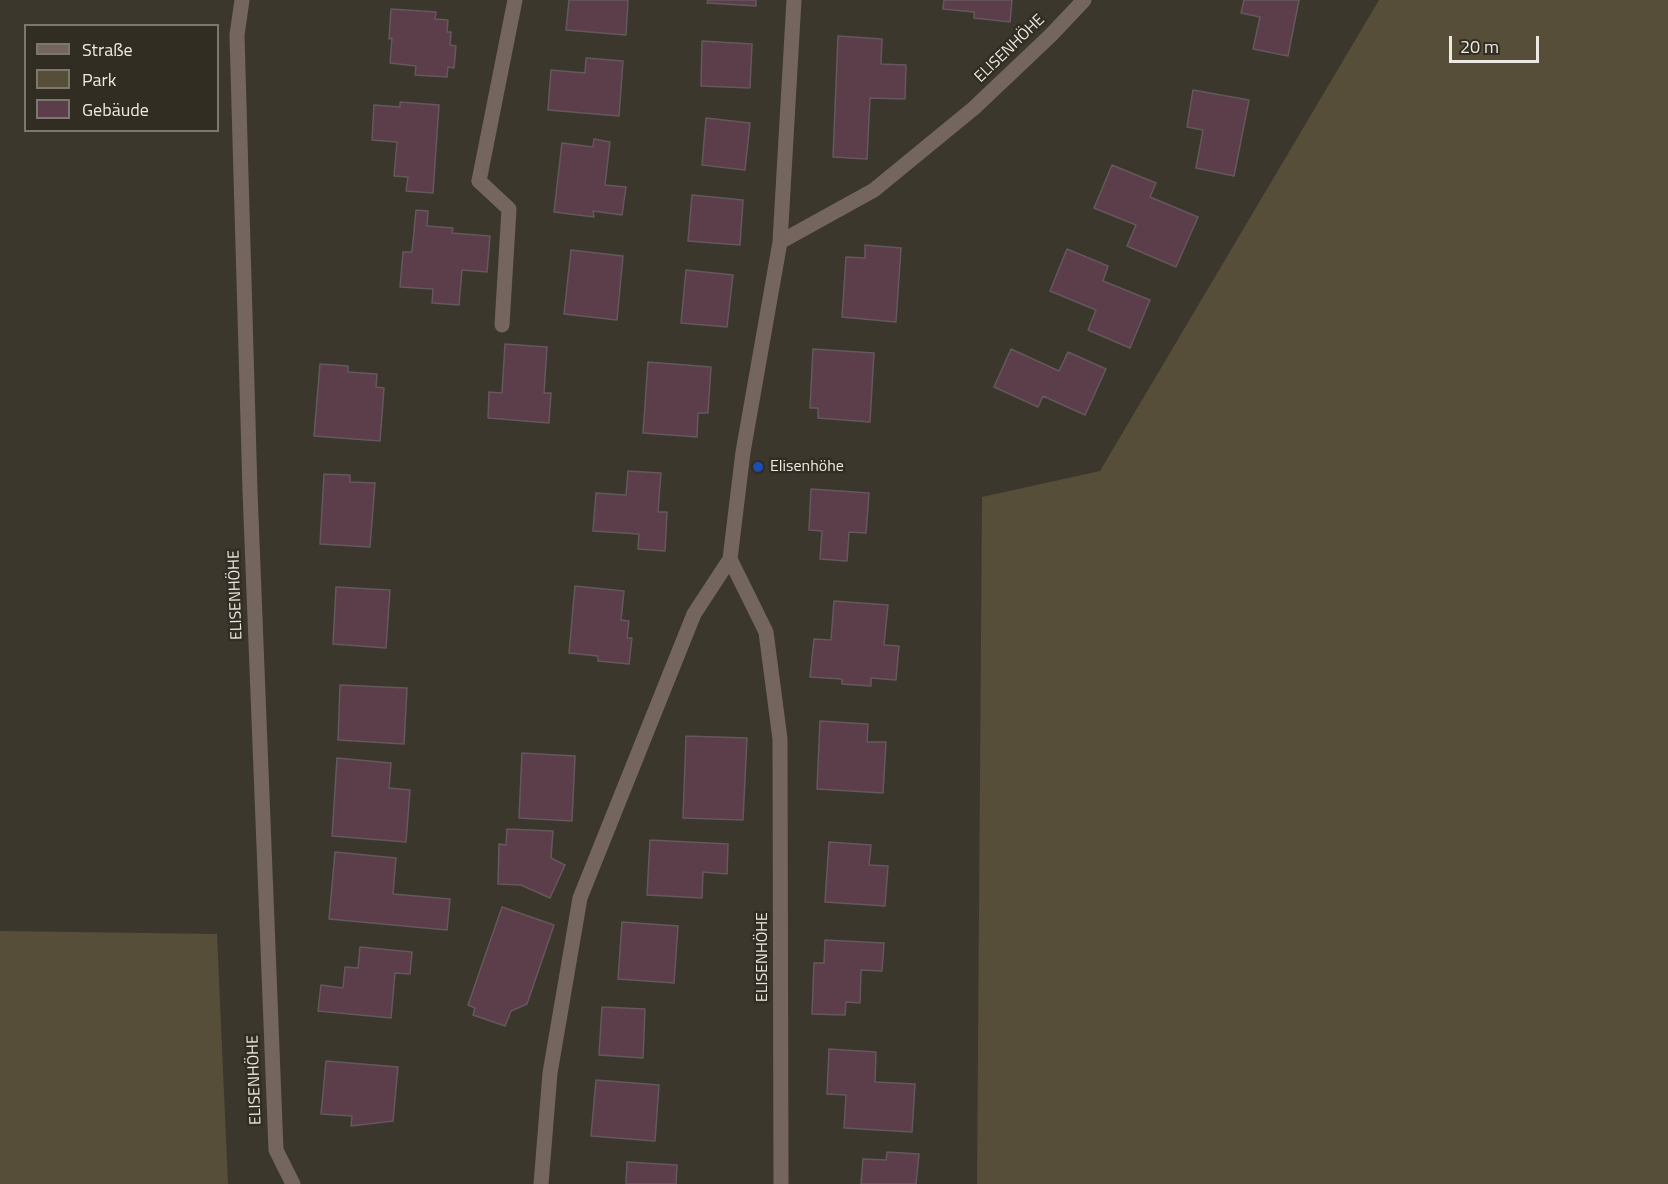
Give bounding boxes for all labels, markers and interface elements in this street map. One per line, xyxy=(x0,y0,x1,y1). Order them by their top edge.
street label: ELISENHÖHE xyxy=(971,11,1049,87)
legend xyxy=(24,24,219,132)
scale bar xyxy=(1452,24,1542,62)
text: 20 m xyxy=(1460,33,1499,60)
text: Straße xyxy=(82,36,133,63)
text: Park xyxy=(82,66,116,93)
text: Gebäude xyxy=(82,96,149,123)
place label: Elisenhöhe xyxy=(770,457,844,477)
marker: Elisenhöhe xyxy=(751,460,765,474)
street label: ELISENHÖHE xyxy=(225,550,247,640)
street label: ELISENHÖHE xyxy=(753,912,773,1002)
street label: ELISENHÖHE xyxy=(244,1035,266,1125)

